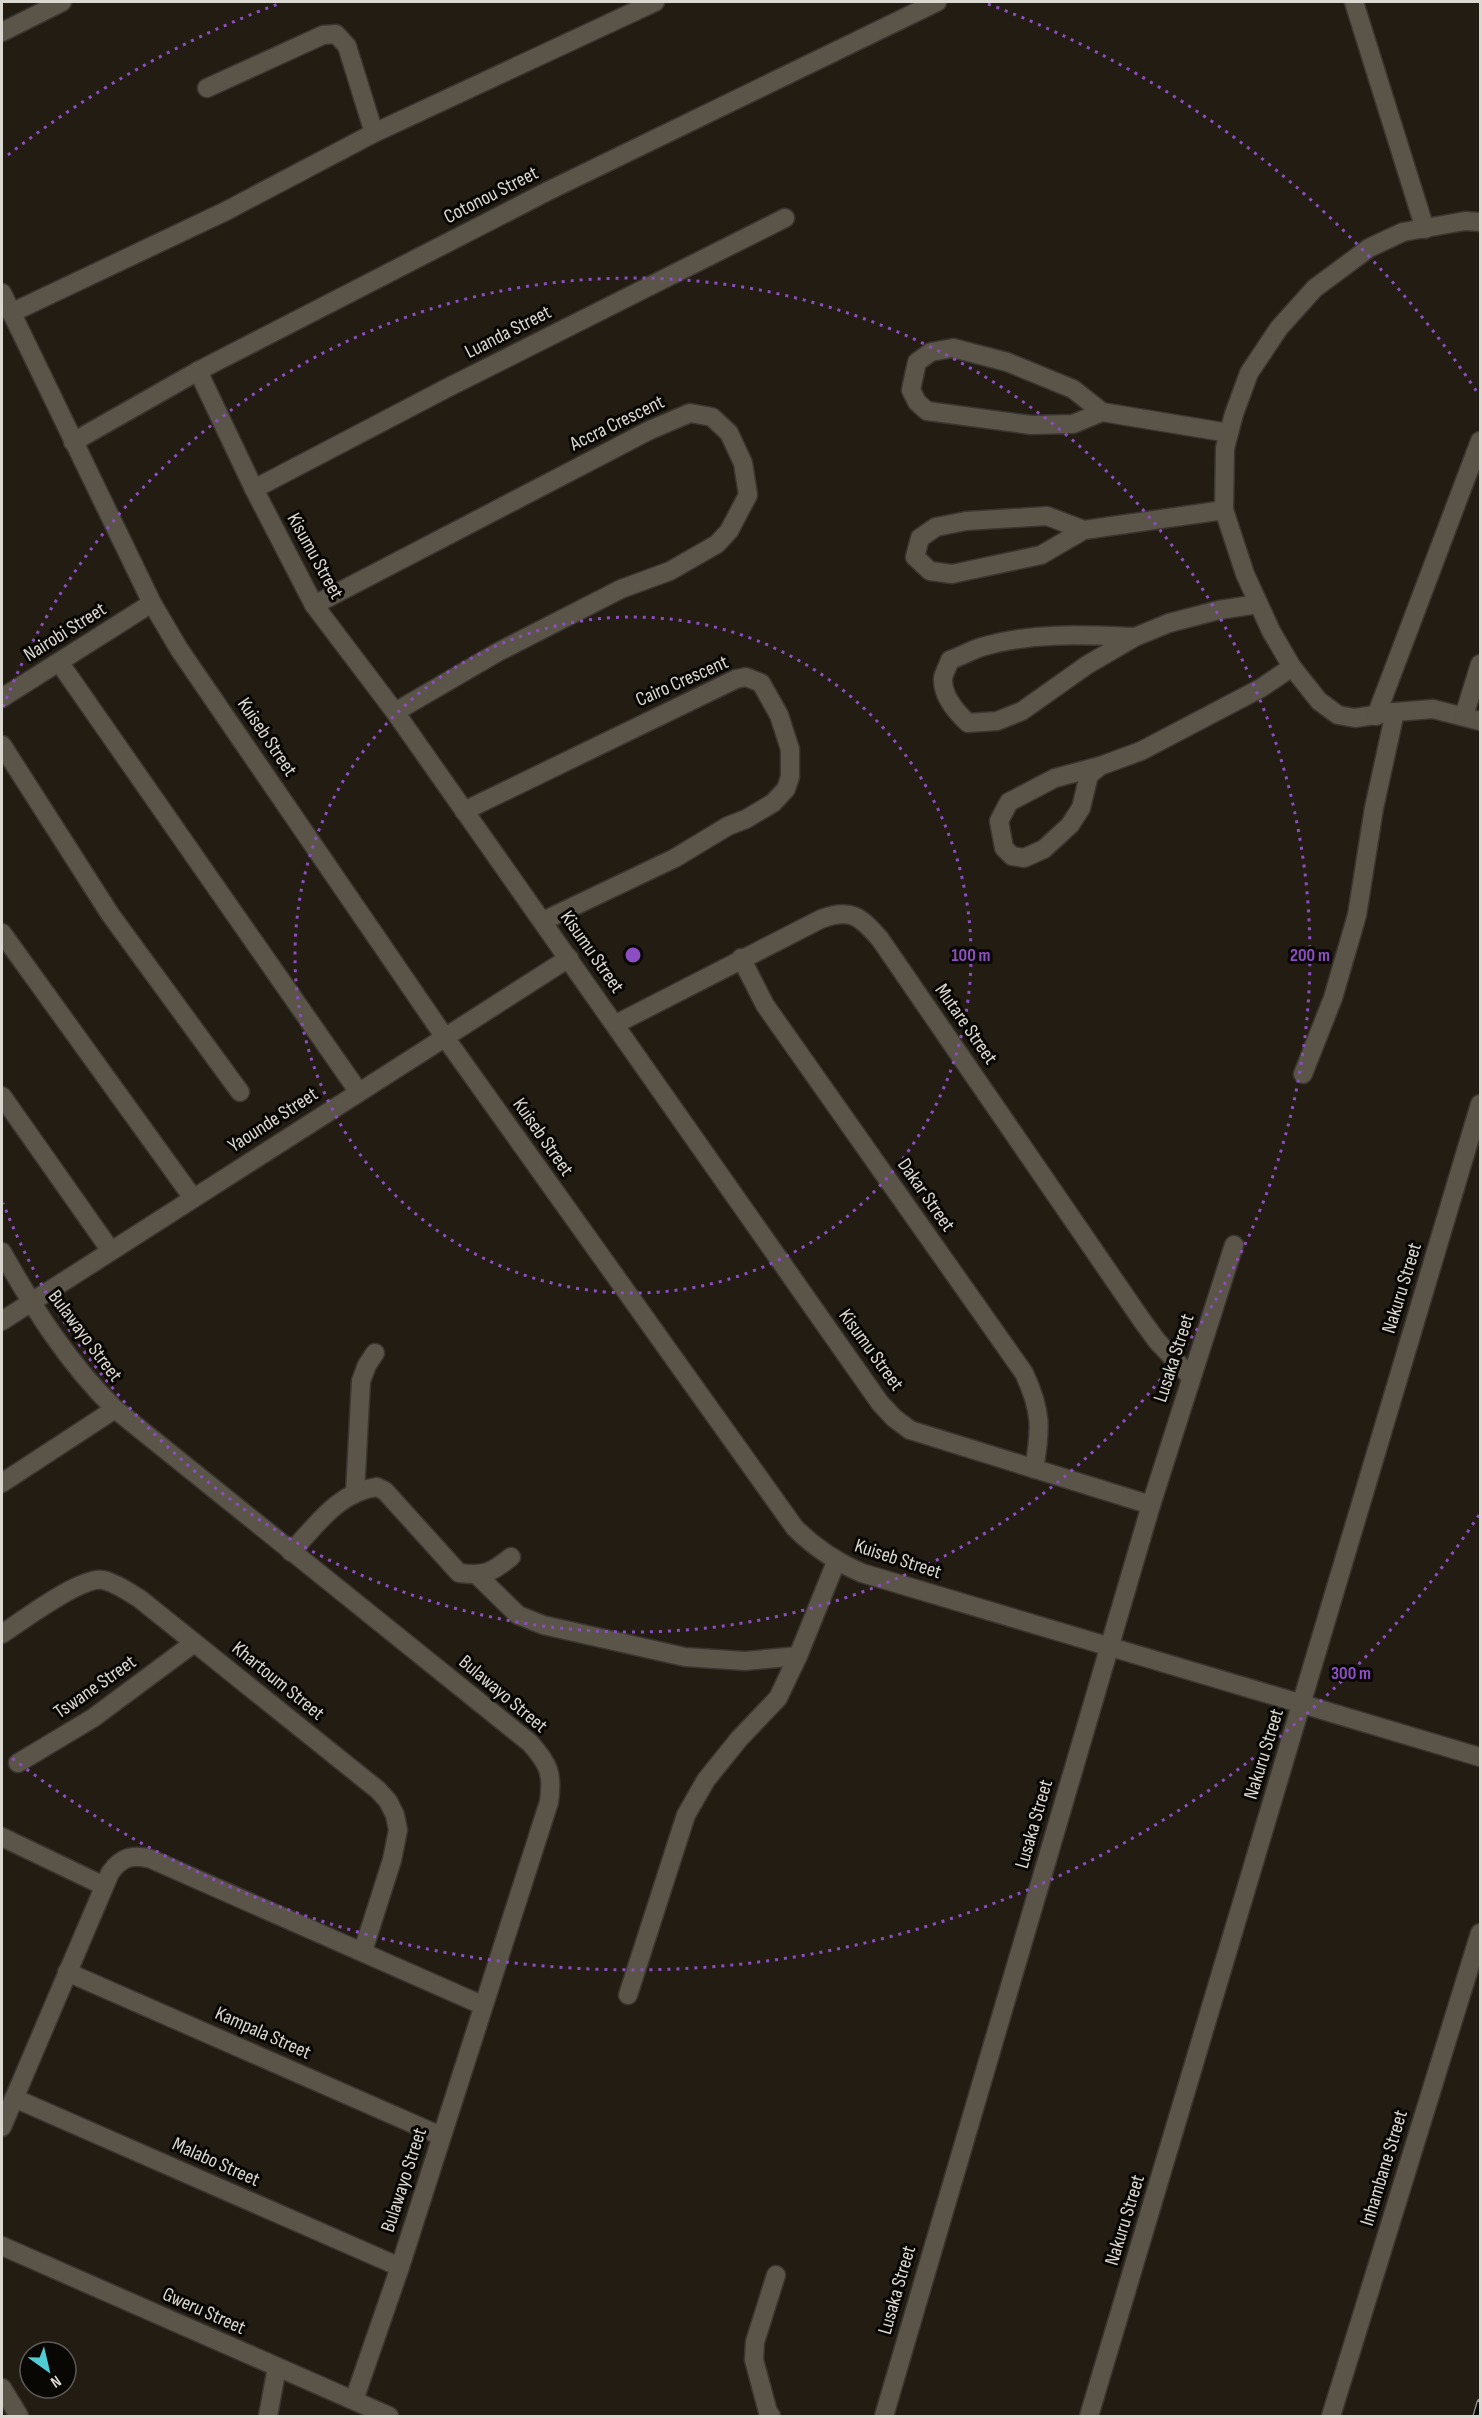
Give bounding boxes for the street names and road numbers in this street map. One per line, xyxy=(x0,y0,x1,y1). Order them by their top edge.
street label: Cotonou Street xyxy=(440,161,542,229)
street label: Luanda Street xyxy=(461,300,555,364)
street label: Accra Crescent xyxy=(565,390,668,457)
street label: Kisumu Street xyxy=(281,509,349,603)
street label: Nairobi Street xyxy=(19,597,111,667)
street label: Cairo Crescent xyxy=(632,650,732,712)
street label: Kuiseb Street xyxy=(232,693,302,781)
street label: Kisumu Street xyxy=(555,906,629,998)
street label: Mutare Street xyxy=(930,979,1002,1069)
street label: Yaounde Street xyxy=(224,1082,322,1158)
street label: Kuiseb Street xyxy=(507,1093,579,1181)
street label: Dakar Street xyxy=(892,1154,960,1236)
street label: Nakuru Street xyxy=(1377,1240,1427,1336)
street label: Bulawayo Street xyxy=(43,1286,127,1386)
street label: Kisumu Street xyxy=(833,1305,909,1395)
street label: Lusaka Street xyxy=(1148,1311,1200,1405)
street label: Kuiseb Street xyxy=(852,1534,944,1584)
street label: Khartoum Street xyxy=(227,1636,329,1726)
street label: Tswane Street xyxy=(49,1650,141,1724)
street label: Bulawayo Street xyxy=(454,1650,552,1738)
street label: Nakuru Street xyxy=(1239,1706,1289,1802)
street label: Lusaka Street xyxy=(1010,1777,1058,1871)
street label: Kampala Street xyxy=(211,2001,315,2065)
street label: Inhambane Street xyxy=(1355,2107,1413,2229)
street label: Bulawayo Street xyxy=(376,2125,432,2235)
street label: Malabo Street xyxy=(169,2132,263,2192)
street label: Nakuru Street xyxy=(1100,2172,1150,2268)
street label: Lusaka Street xyxy=(873,2243,921,2337)
street label: Gweru Street xyxy=(159,2282,249,2340)

